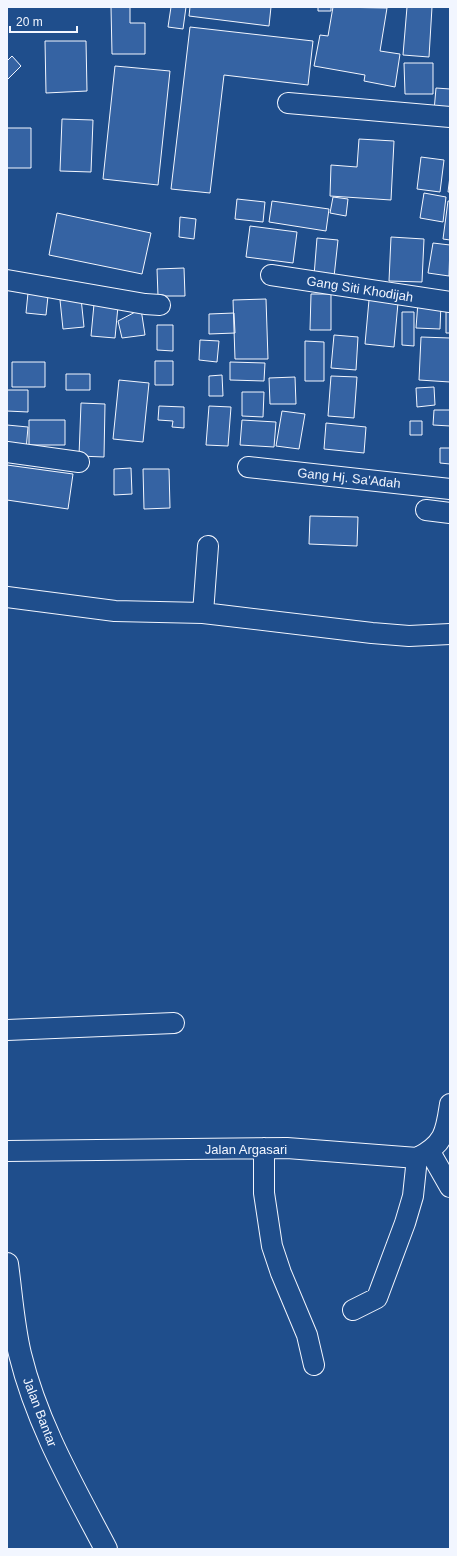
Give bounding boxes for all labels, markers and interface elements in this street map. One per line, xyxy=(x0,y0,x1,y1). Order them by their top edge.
scale bar xyxy=(10,8,77,34)
text: 20 m xyxy=(16,15,43,29)
street label: Gang Siti Khodijah xyxy=(306,273,414,305)
street label: Gang Hj. Sa'Adah xyxy=(297,465,401,491)
street label: Jalan Argasari xyxy=(205,1142,287,1157)
street label: Jalan Bantar xyxy=(20,1375,60,1449)

